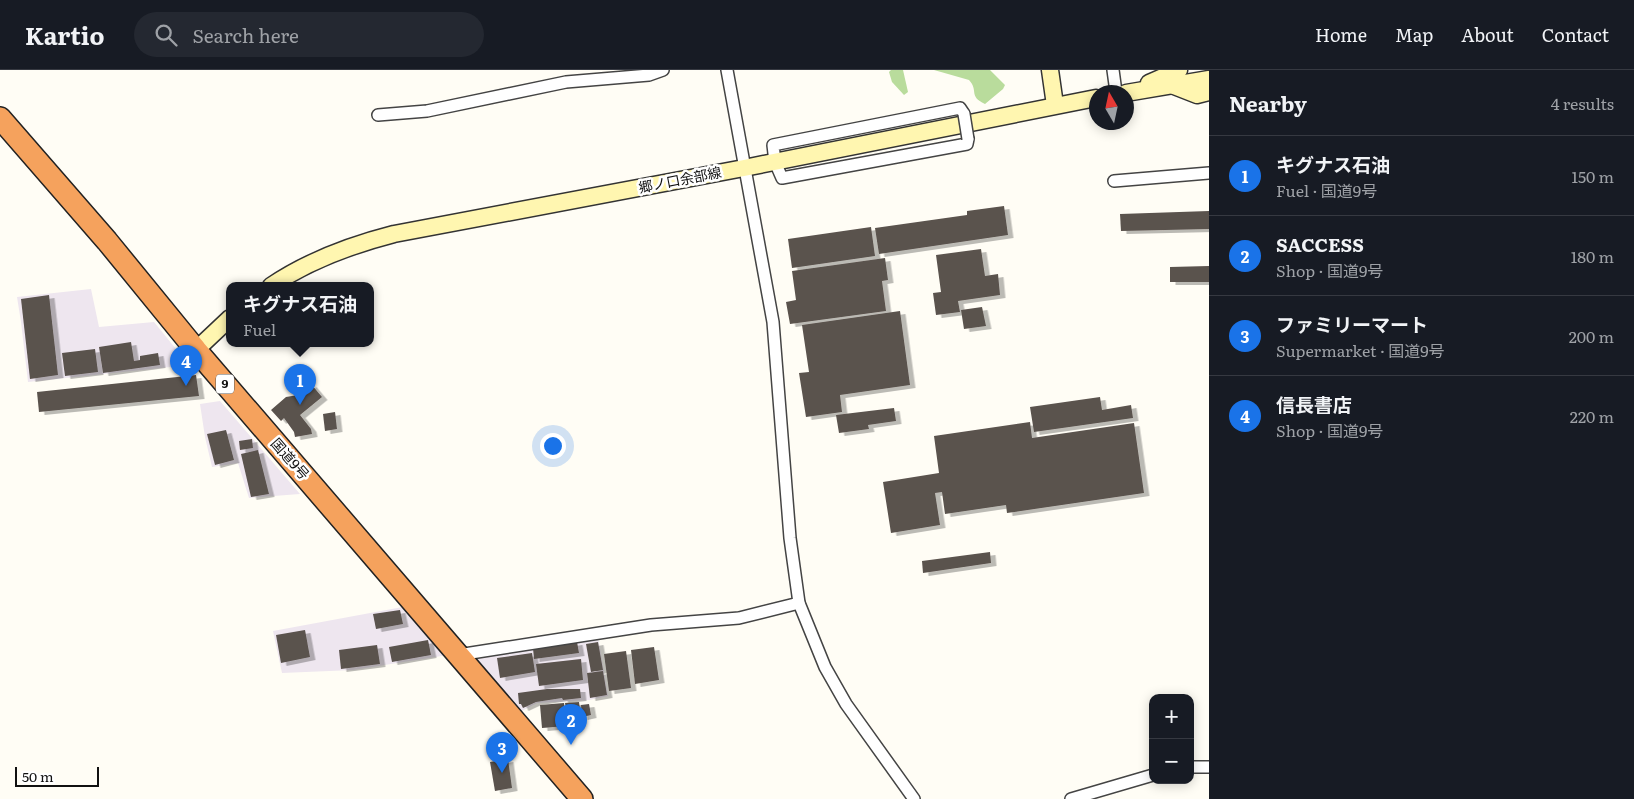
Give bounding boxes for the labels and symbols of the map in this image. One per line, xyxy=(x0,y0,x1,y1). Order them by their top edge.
north arrow xyxy=(1089,85,1134,130)
street label: 郷ノ口余部線 xyxy=(637,161,723,197)
pin: 4 xyxy=(170,345,202,386)
pin: 1 xyxy=(284,364,316,405)
road number: 9 xyxy=(216,374,234,394)
street label: 国道9号 xyxy=(267,433,314,484)
your location xyxy=(540,433,566,459)
pin: 2 xyxy=(555,704,587,745)
pin: 3 xyxy=(486,732,518,773)
scale bar xyxy=(15,764,99,787)

